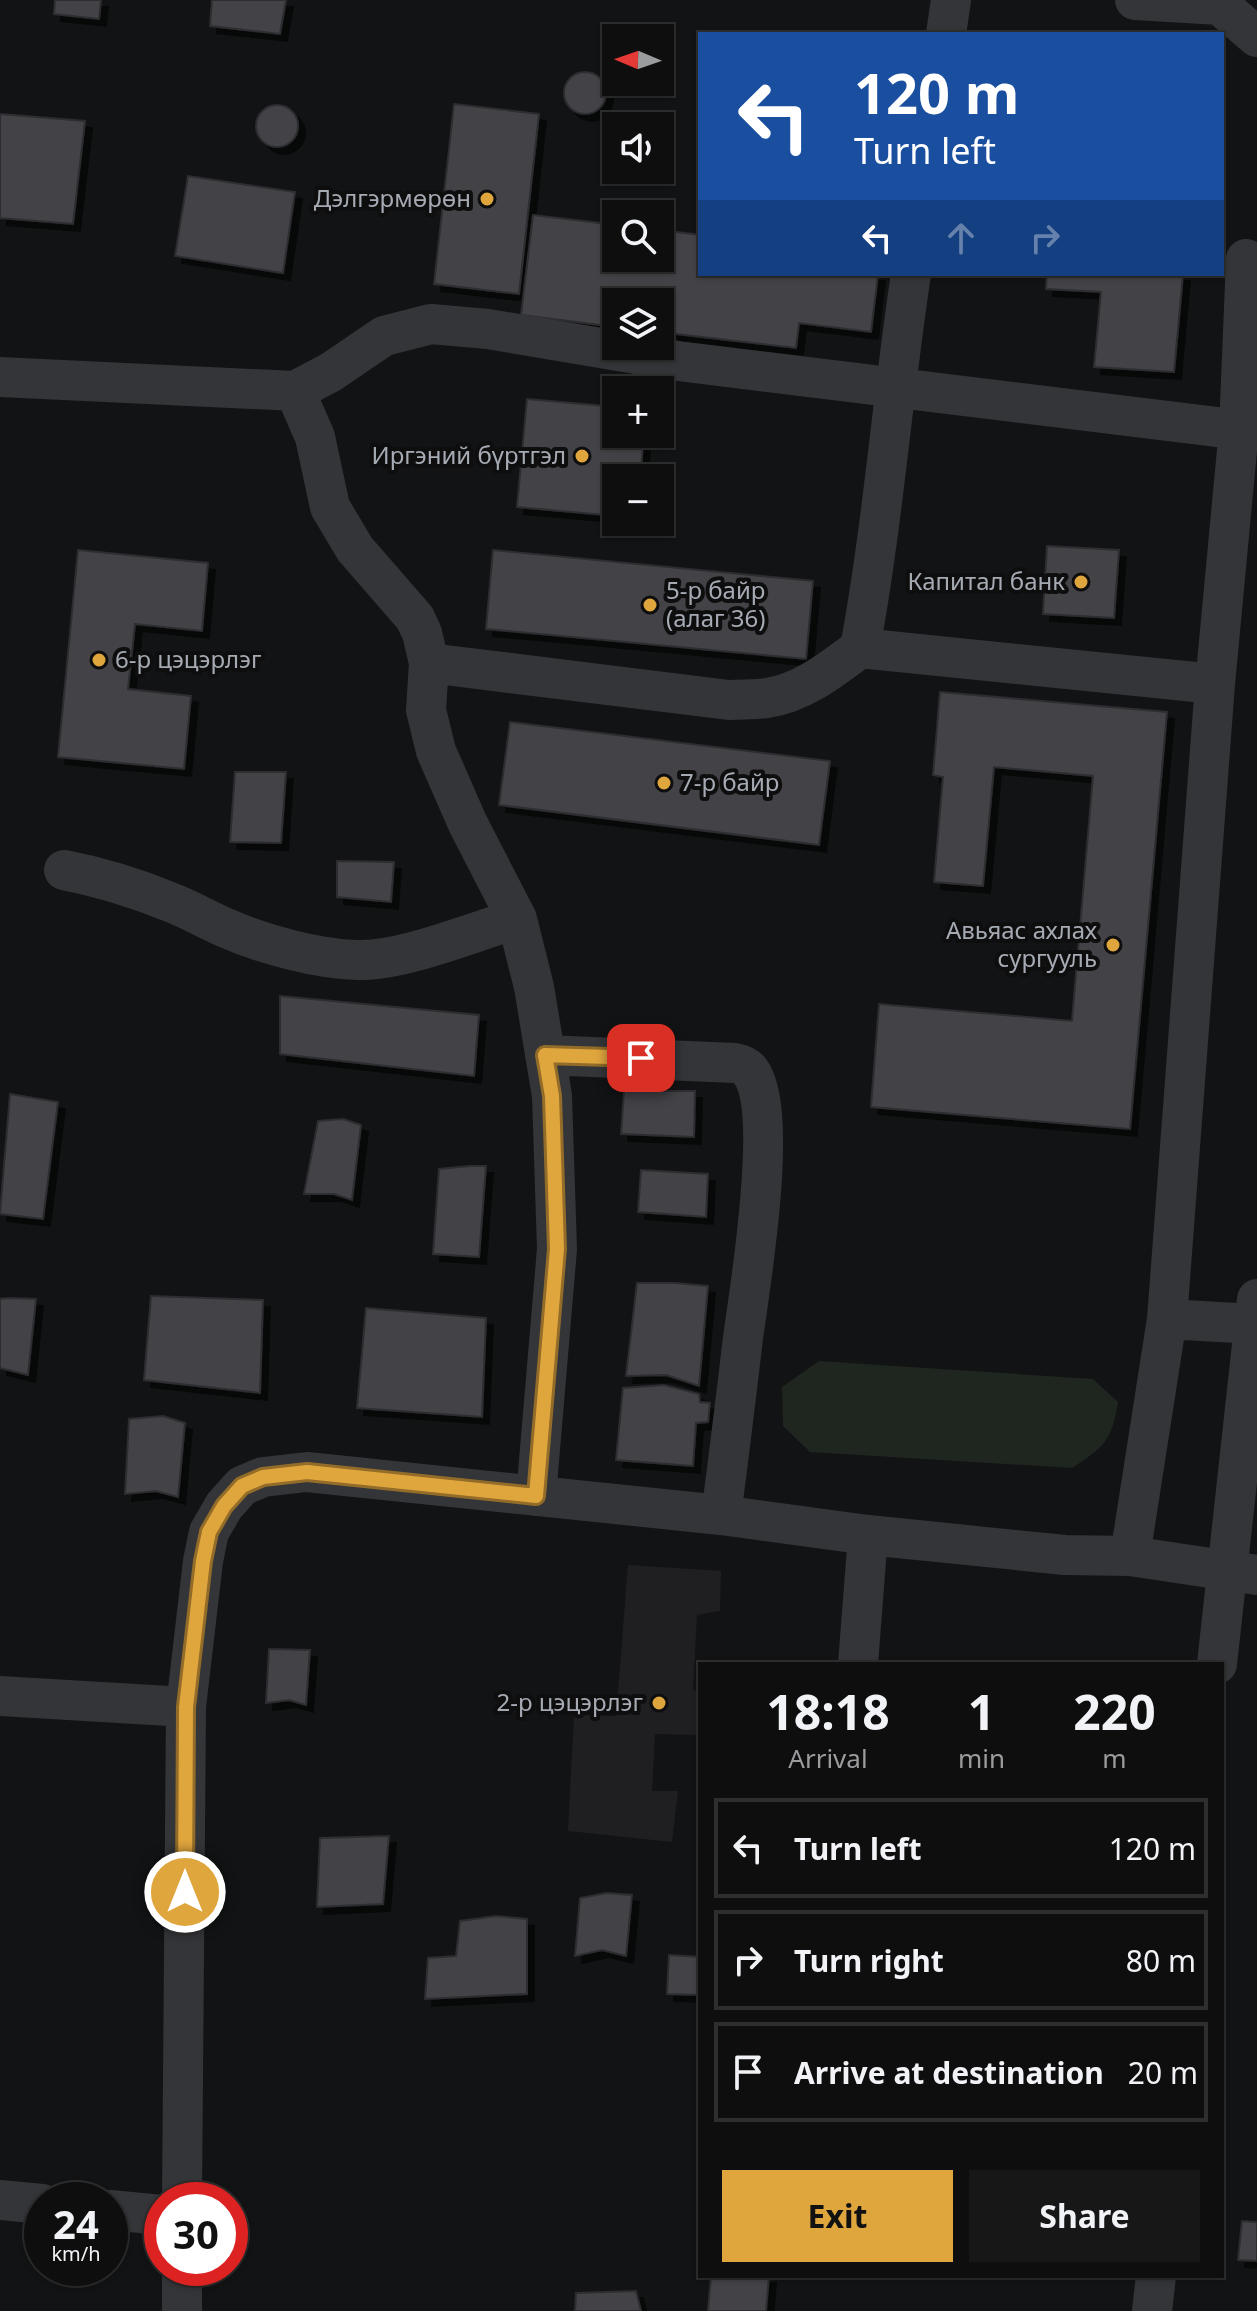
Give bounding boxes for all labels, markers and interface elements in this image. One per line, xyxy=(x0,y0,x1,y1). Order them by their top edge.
north arrow xyxy=(602,24,674,96)
map controls xyxy=(602,24,674,536)
text: 120 m xyxy=(854,54,1019,130)
icon: left xyxy=(722,64,826,168)
button: sound xyxy=(602,112,674,184)
text: Turn left xyxy=(854,126,996,175)
place label: Дэлгэрмөрөн xyxy=(314,181,471,214)
marker: Дэлгэрмөрөн xyxy=(478,190,496,208)
button: search xyxy=(602,200,674,272)
icon: left xyxy=(855,216,899,260)
icon: ahead xyxy=(939,216,983,260)
icon: right xyxy=(1023,216,1067,260)
button: layers xyxy=(602,288,674,360)
button: + xyxy=(602,376,674,448)
place label: Иргэний бүртгэл xyxy=(372,438,566,471)
marker: Иргэний бүртгэл xyxy=(573,447,591,465)
button: − xyxy=(602,464,674,536)
place label: Капитал банк xyxy=(907,564,1065,597)
place label: 5-р байр (алаг 36) xyxy=(666,573,765,634)
marker: Капитал банк xyxy=(1072,573,1090,591)
marker: 5-р байр (алаг 36) xyxy=(641,596,659,614)
place label: 6-р цэцэрлэг xyxy=(115,642,262,675)
marker: 6-р цэцэрлэг xyxy=(90,651,108,669)
place label: 7-р байр xyxy=(680,765,779,798)
marker: 7-р байр xyxy=(655,774,673,792)
place label: Авьяас ахлах сургууль xyxy=(946,913,1098,974)
marker: Авьяас ахлах сургууль xyxy=(1104,936,1122,954)
pin xyxy=(607,1024,675,1092)
icon: arrive xyxy=(619,1036,663,1080)
text: 18:18 xyxy=(766,1679,890,1744)
text: 1 xyxy=(968,1679,995,1744)
text: 220 xyxy=(1073,1679,1156,1744)
place label: 2-р цэцэрлэг xyxy=(497,1685,643,1718)
marker: 2-р цэцэрлэг xyxy=(650,1694,668,1712)
text: Arrival xyxy=(788,1740,868,1776)
text: min xyxy=(958,1740,1005,1776)
text: m xyxy=(1102,1740,1127,1776)
icon: left xyxy=(726,1826,770,1870)
text: Turn left xyxy=(794,1828,922,1869)
text: 120 m xyxy=(1109,1828,1196,1869)
position arrow xyxy=(143,1850,227,1934)
icon: right xyxy=(726,1938,770,1982)
text: Turn right xyxy=(794,1940,944,1981)
text: 80 m xyxy=(1126,1940,1196,1981)
icon: arrive xyxy=(726,2050,770,2094)
text: Arrive at destination xyxy=(794,2052,1104,2093)
text: 20 m xyxy=(1128,2052,1198,2093)
button: Exit xyxy=(722,2170,953,2262)
button: Share xyxy=(969,2170,1200,2262)
speed limit sign: 30 xyxy=(144,2182,248,2286)
text: 24 xyxy=(53,2196,99,2251)
text: km/h xyxy=(51,2240,101,2267)

